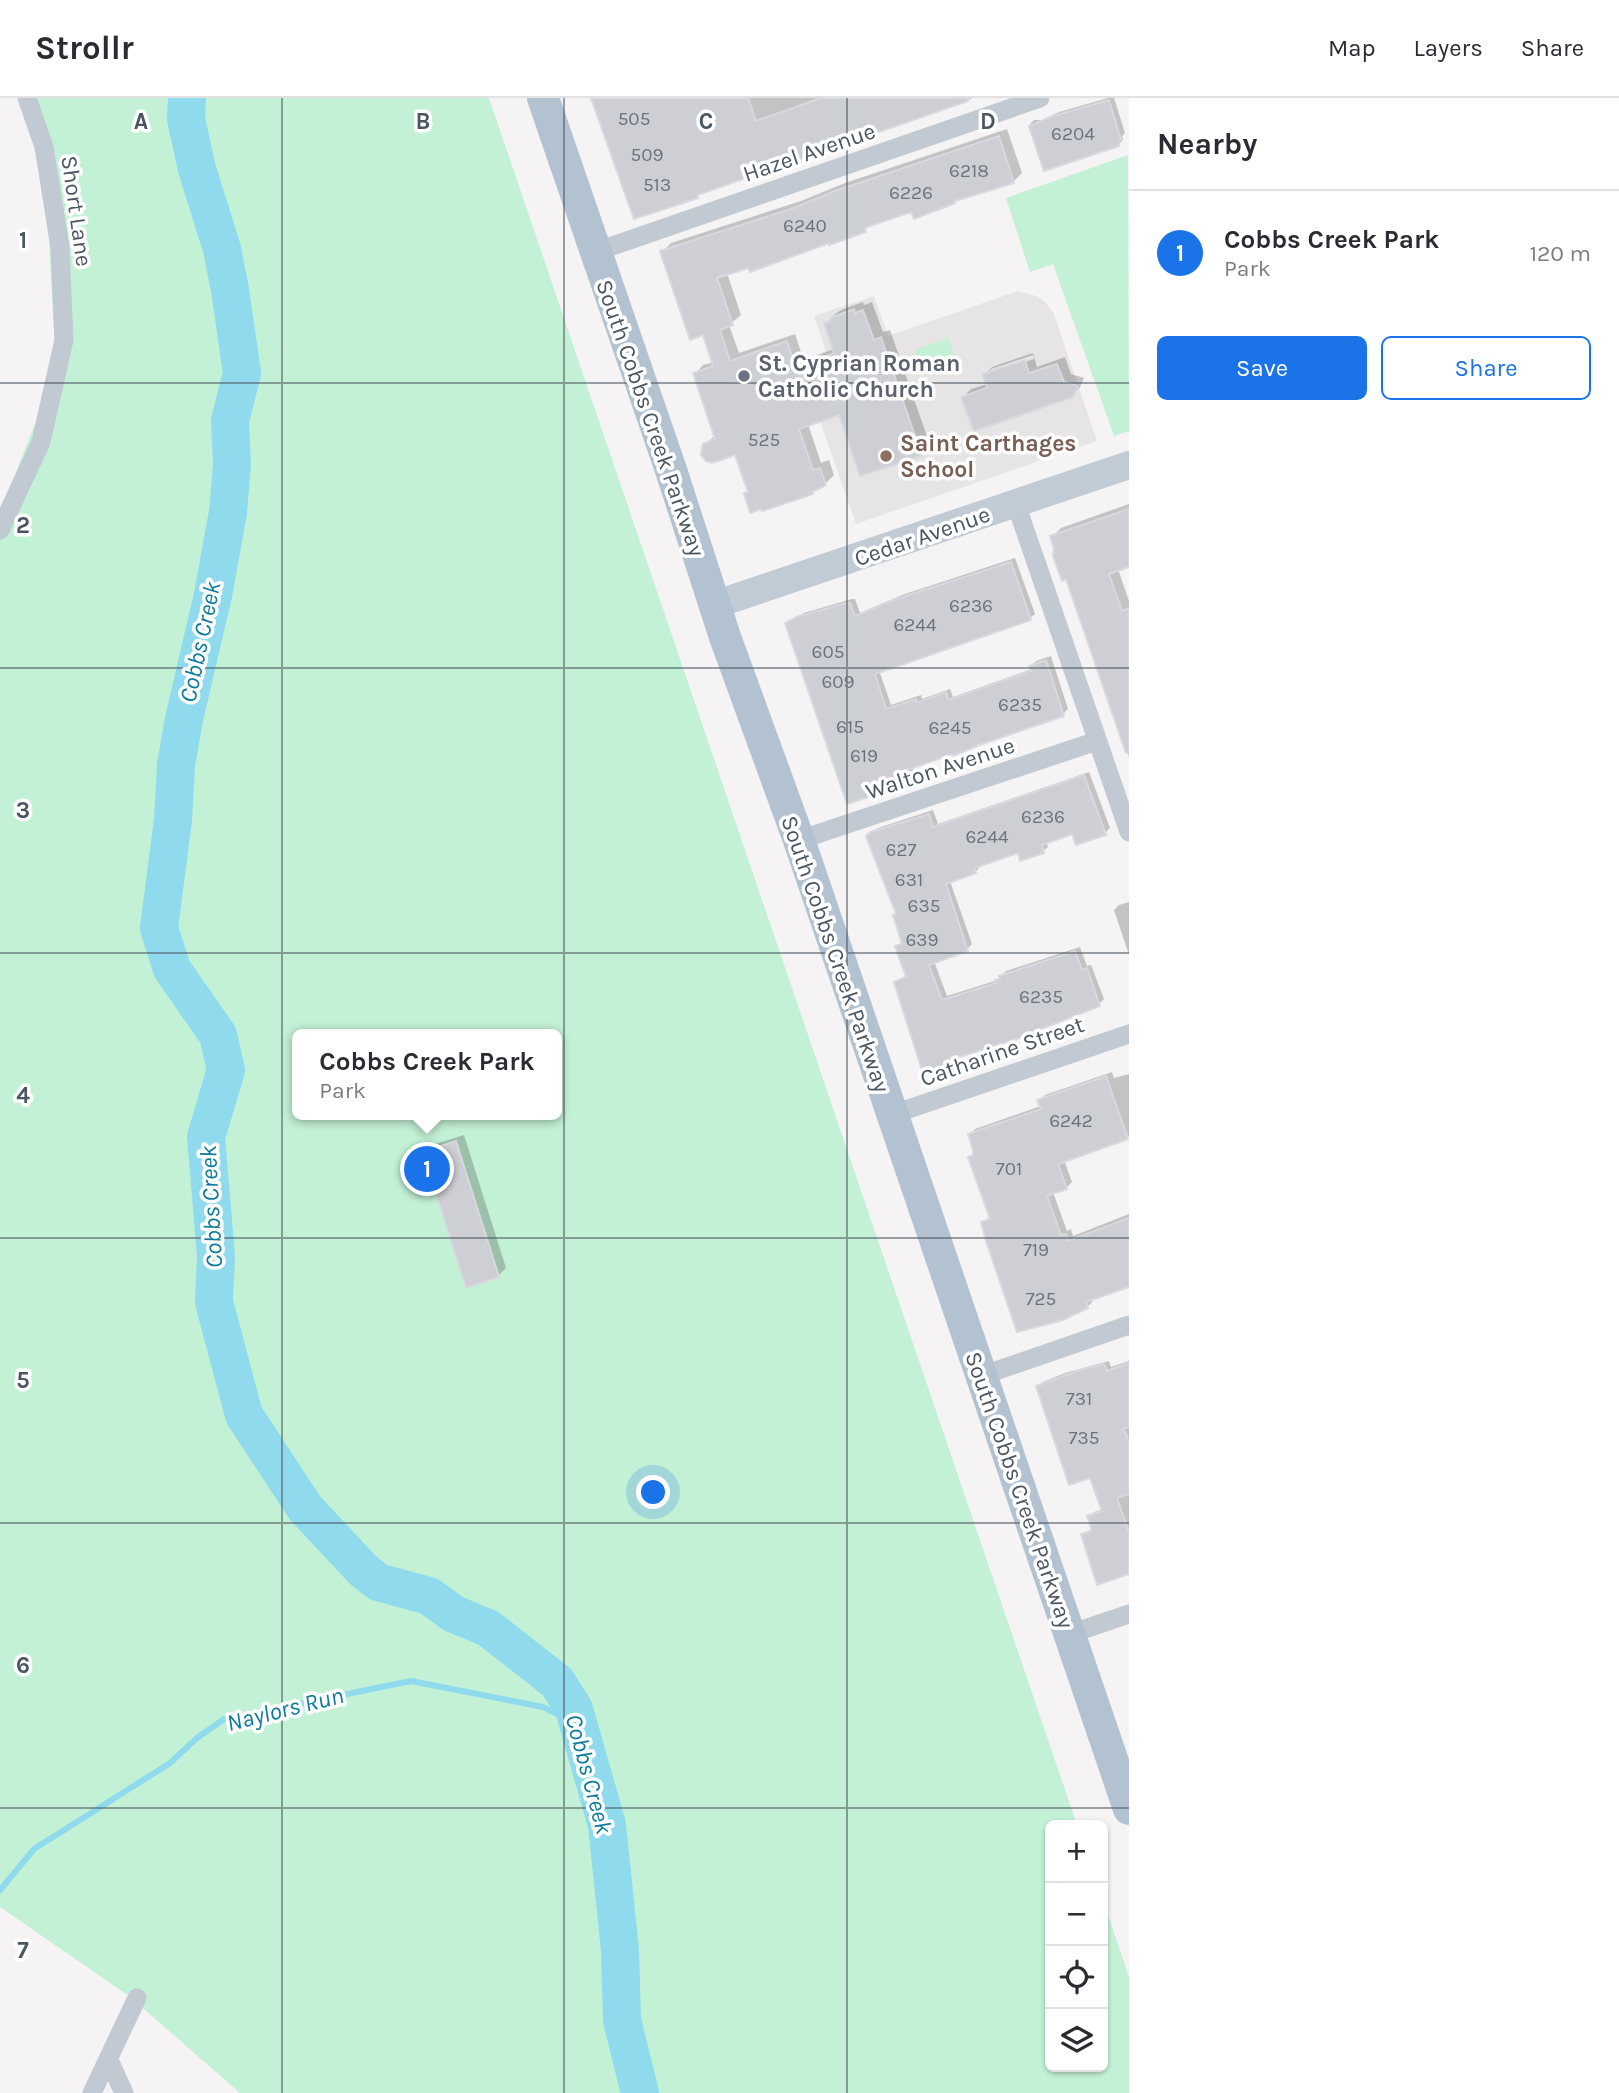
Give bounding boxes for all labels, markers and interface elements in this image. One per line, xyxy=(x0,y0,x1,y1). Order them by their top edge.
text: Strollr xyxy=(35,29,134,67)
text: Map xyxy=(1328,34,1376,62)
text: Layers xyxy=(1414,34,1483,62)
text: Share xyxy=(1521,34,1584,62)
text: A xyxy=(134,108,148,135)
text: B xyxy=(416,108,430,135)
house number: 505 xyxy=(618,108,650,130)
text: C xyxy=(699,108,713,135)
text: D xyxy=(980,108,996,135)
street label: Hazel Avenue xyxy=(739,117,879,188)
house number: 6204 xyxy=(1051,123,1095,145)
text: Nearby xyxy=(1157,126,1257,162)
house number: 509 xyxy=(630,144,664,166)
street label: Short Lane xyxy=(55,154,98,268)
house number: 6218 xyxy=(949,160,989,182)
house number: 513 xyxy=(643,174,671,196)
house number: 6226 xyxy=(889,182,933,204)
house number: 6240 xyxy=(783,215,827,237)
text: Cobbs Creek Park xyxy=(1224,224,1440,255)
text: 1 xyxy=(19,227,27,254)
text: 1 xyxy=(1176,240,1184,267)
text: 120 m xyxy=(1529,240,1591,267)
text: Park xyxy=(1224,255,1271,282)
street label: South Cobbs Creek Parkway xyxy=(590,276,711,560)
button: Save xyxy=(1157,336,1367,400)
button: Share xyxy=(1381,336,1591,400)
place label: St. Cyprian Roman Catholic Church xyxy=(758,350,960,403)
marker: St. Cyprian Roman Catholic Church xyxy=(736,368,752,384)
house number: 525 xyxy=(748,429,780,451)
place label: Saint Carthages School xyxy=(900,430,1077,483)
marker: Saint Carthages School xyxy=(878,448,894,464)
street label: Cedar Avenue xyxy=(851,501,994,572)
text: 2 xyxy=(16,512,30,539)
water label: Cobbs Creek xyxy=(174,578,227,705)
house number: 6236 xyxy=(949,595,993,617)
house number: 6244 xyxy=(893,614,937,636)
house number: 605 xyxy=(812,641,844,663)
house number: 609 xyxy=(821,671,855,693)
house number: 6235 xyxy=(998,694,1042,716)
house number: 615 xyxy=(836,716,864,738)
house number: 6245 xyxy=(928,717,972,739)
street label: Walton Avenue xyxy=(862,732,1018,805)
house number: 619 xyxy=(850,745,878,767)
text: 3 xyxy=(16,797,30,824)
house number: 6236 xyxy=(1021,806,1065,828)
street label: South Cobbs Creek Parkway xyxy=(775,812,896,1096)
house number: 6244 xyxy=(965,826,1009,848)
house number: 627 xyxy=(886,839,916,861)
house number: 631 xyxy=(895,869,923,891)
house number: 635 xyxy=(908,895,940,917)
house number: 639 xyxy=(905,929,939,951)
house number: 6235 xyxy=(1019,986,1063,1008)
street label: Catharine Street xyxy=(917,1011,1088,1092)
popup xyxy=(292,1029,562,1120)
text: Cobbs Creek Park xyxy=(319,1046,535,1077)
text: Park xyxy=(319,1077,366,1104)
text: 4 xyxy=(16,1082,30,1109)
house number: 6242 xyxy=(1049,1110,1093,1132)
pin: 1 xyxy=(404,1143,450,1195)
water label: Cobbs Creek xyxy=(194,1144,228,1269)
house number: 701 xyxy=(996,1158,1022,1180)
house number: 719 xyxy=(1023,1239,1049,1261)
house number: 725 xyxy=(1026,1288,1056,1310)
street label: South Cobbs Creek Parkway xyxy=(959,1348,1080,1632)
text: 5 xyxy=(16,1367,30,1394)
house number: 731 xyxy=(1066,1388,1092,1410)
house number: 735 xyxy=(1069,1427,1099,1449)
your location xyxy=(636,1475,670,1509)
text: 6 xyxy=(16,1652,30,1679)
water label: Naylors Run xyxy=(224,1681,346,1737)
water label: Cobbs Creek xyxy=(560,1711,619,1838)
map controls xyxy=(1045,1820,1108,2072)
button: + xyxy=(1045,1820,1108,1883)
button: − xyxy=(1045,1883,1108,1946)
text: 7 xyxy=(17,1937,29,1964)
button: locate xyxy=(1045,1946,1108,2009)
button: layers xyxy=(1045,2009,1108,2072)

